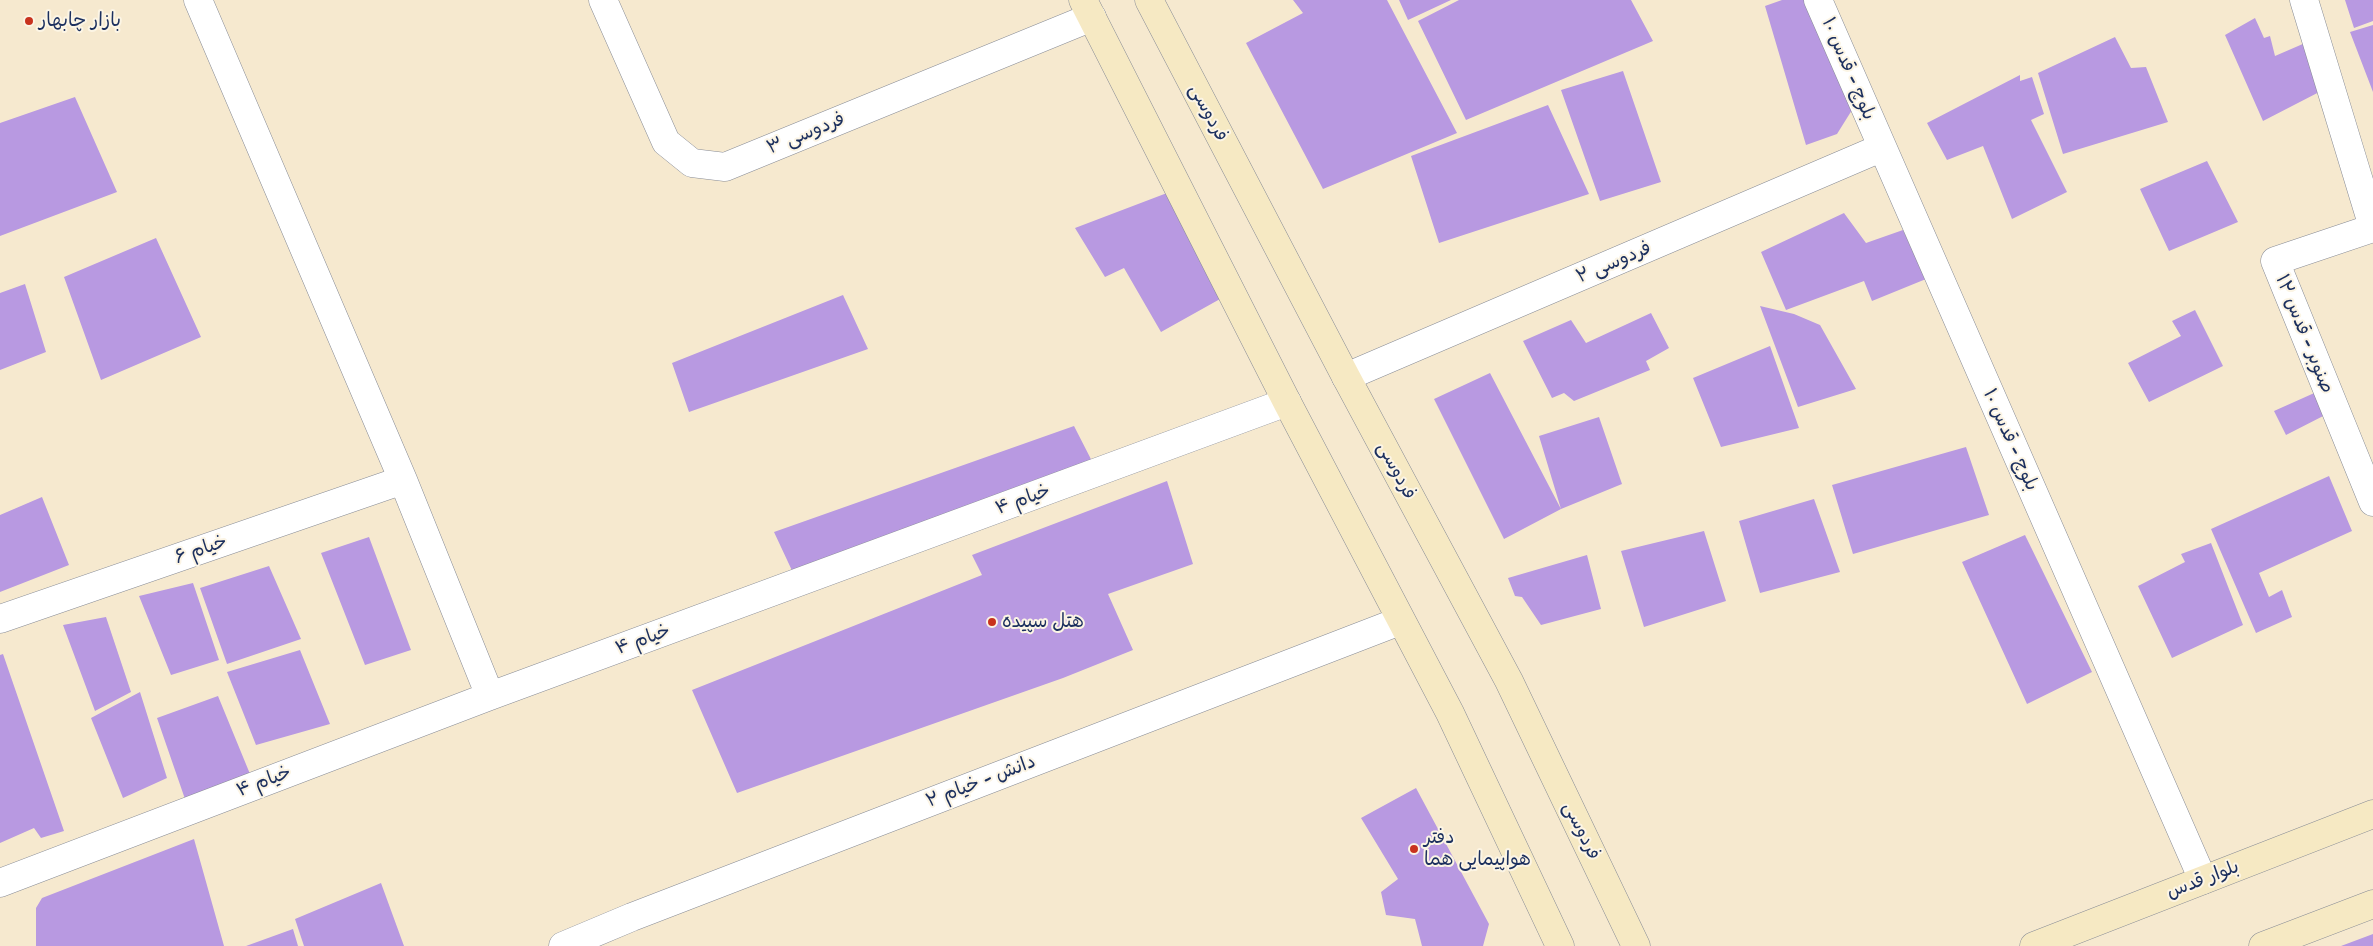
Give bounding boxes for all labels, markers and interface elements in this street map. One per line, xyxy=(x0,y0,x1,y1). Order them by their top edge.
place label: بازار چابهار xyxy=(39,10,121,32)
street label: بلوچ - قدس ۱۰ xyxy=(1816,14,1880,124)
marker: بازار چابهار xyxy=(23,15,35,27)
street label: فردوسی xyxy=(1183,80,1233,146)
street label: فردوسی ۳ xyxy=(764,108,848,160)
street label: فردوسی ۲ xyxy=(1573,237,1655,289)
street label: صنوبر - قدس ۱۲ xyxy=(2270,271,2338,397)
street label: بلوچ - قدس ۱۰ xyxy=(1977,385,2043,495)
street label: فردوسی xyxy=(1371,438,1421,504)
street label: خیام ۴ xyxy=(992,480,1054,520)
street label: خیام ۶ xyxy=(172,530,230,570)
place label: هتل سپیده xyxy=(1002,611,1084,633)
marker: هتل سپیده xyxy=(986,616,998,628)
street label: خیام ۴ xyxy=(612,620,674,660)
street label: دانش - خیام ۲ xyxy=(923,751,1039,813)
street label: خیام ۴ xyxy=(233,761,295,803)
street label: فردوسی xyxy=(1557,798,1605,864)
place label: دفتر هواپیمایی هما xyxy=(1424,827,1531,871)
marker: دفتر هواپیمایی هما xyxy=(1408,843,1420,855)
street label: بلوار قدس xyxy=(2163,856,2243,904)

